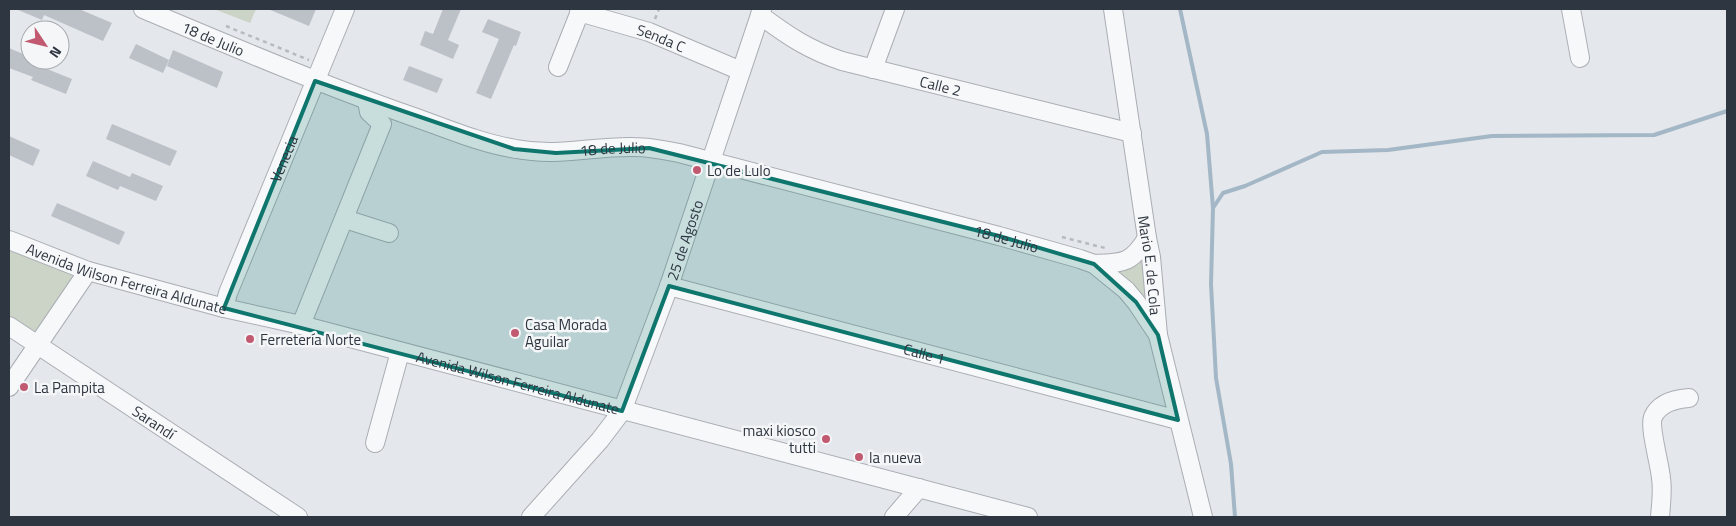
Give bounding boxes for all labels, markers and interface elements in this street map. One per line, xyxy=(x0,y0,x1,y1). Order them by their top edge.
street label: 18 de Julio xyxy=(178,15,248,62)
street label: Senda C xyxy=(634,18,689,58)
north arrow xyxy=(20,20,70,70)
text: N xyxy=(45,43,67,63)
street label: Calle 2 xyxy=(917,69,964,102)
street label: Venecia xyxy=(263,131,304,185)
street label: 18 de Julio xyxy=(579,135,647,162)
place label: Lo de Lulo xyxy=(707,159,771,182)
marker: Lo de Lulo xyxy=(691,164,703,176)
street label: 25 de Agosto xyxy=(660,197,709,283)
street label: Mario E. de Cola xyxy=(1132,214,1168,317)
street label: 18 de Julio xyxy=(972,219,1041,258)
street label: Avenida Wilson Ferreira Aldunate xyxy=(23,236,230,320)
place label: Casa Morada Aguilar xyxy=(525,313,608,353)
marker: Casa Morada Aguilar xyxy=(509,327,521,339)
place label: Ferretería Norte xyxy=(260,328,361,351)
marker: Ferretería Norte xyxy=(244,333,256,345)
street label: Calle 1 xyxy=(901,337,947,370)
street label: Avenida Wilson Ferreira Aldunate xyxy=(414,344,622,420)
place label: La Pampita xyxy=(34,376,105,399)
marker: La Pampita xyxy=(18,381,30,393)
street label: Sarandí xyxy=(128,399,182,446)
place label: maxi kiosco tutti xyxy=(743,419,816,459)
marker: maxi kiosco tutti xyxy=(820,433,832,445)
place label: la nueva xyxy=(869,446,922,469)
marker: la nueva xyxy=(853,451,865,463)

